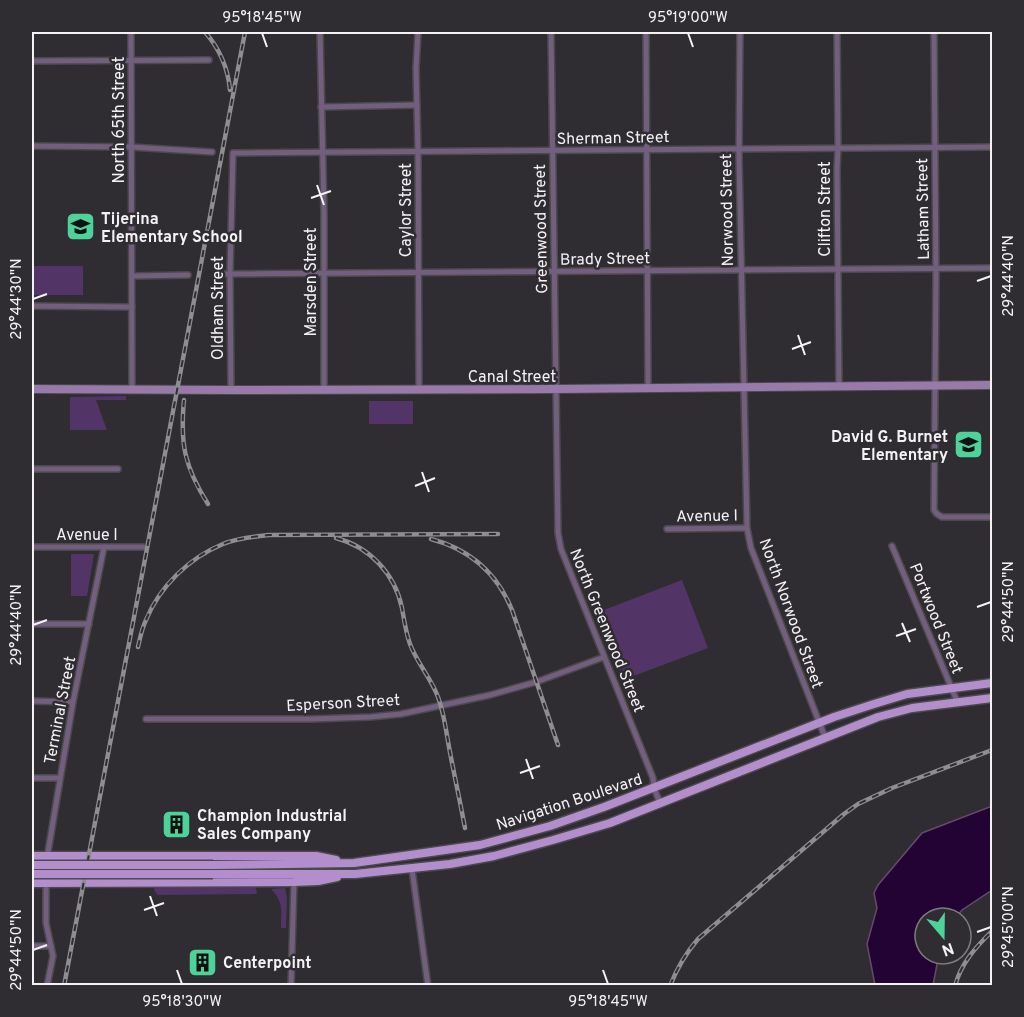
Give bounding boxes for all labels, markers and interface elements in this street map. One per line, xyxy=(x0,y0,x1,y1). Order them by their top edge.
text: 95°18'45"W xyxy=(222,9,302,28)
text: 95°19'00"W xyxy=(648,9,728,28)
street label: North 65th Street xyxy=(110,56,130,184)
street label: Sherman Street xyxy=(556,128,670,150)
street label: Norwood Street xyxy=(717,153,739,267)
street label: Latham Street xyxy=(913,158,935,260)
street label: Clifton Street xyxy=(816,161,836,257)
street label: Caylor Street xyxy=(397,163,417,257)
street label: Greenwood Street xyxy=(531,164,553,294)
place label: Tijerina Elementary School xyxy=(101,210,243,248)
school or university icon: Tijerina Elementary School xyxy=(64,211,96,243)
street label: Marsden Street xyxy=(302,228,322,337)
text: 29°44'40"N xyxy=(1000,235,1019,317)
street label: Brady Street xyxy=(560,249,650,271)
street label: Oldham Street xyxy=(209,256,229,360)
text: 29°44'30"N xyxy=(8,258,27,340)
street label: Canal Street xyxy=(468,368,556,388)
place label: David G. Burnet Elementary xyxy=(831,428,948,466)
school or university icon: David G. Burnet Elementary xyxy=(953,429,985,461)
street label: Avenue I xyxy=(676,506,738,528)
street label: Avenue I xyxy=(56,526,118,546)
street label: North Norwood Street xyxy=(754,536,827,691)
street label: North Greenwood Street xyxy=(564,546,648,716)
street label: Portwood Street xyxy=(904,560,966,677)
text: 29°44'50"N xyxy=(1000,561,1019,643)
text: 29°44'40"N xyxy=(8,584,27,666)
street label: Terminal Street xyxy=(41,655,81,766)
street label: Esperson Street xyxy=(286,691,401,717)
street label: Navigation Boulevard xyxy=(494,770,645,836)
place label: Champion Industrial Sales Company xyxy=(197,807,347,845)
building icon: Champion Industrial Sales Company xyxy=(160,808,192,840)
text: 29°45'00"N xyxy=(1000,886,1019,968)
north arrow xyxy=(913,906,973,966)
text: 29°44'50"N xyxy=(8,909,27,991)
text: N xyxy=(939,937,956,960)
building icon: Centerpoint xyxy=(186,946,218,978)
place label: Centerpoint xyxy=(223,954,311,974)
text: 95°18'30"W xyxy=(142,993,222,1012)
text: 95°18'45"W xyxy=(568,993,648,1012)

